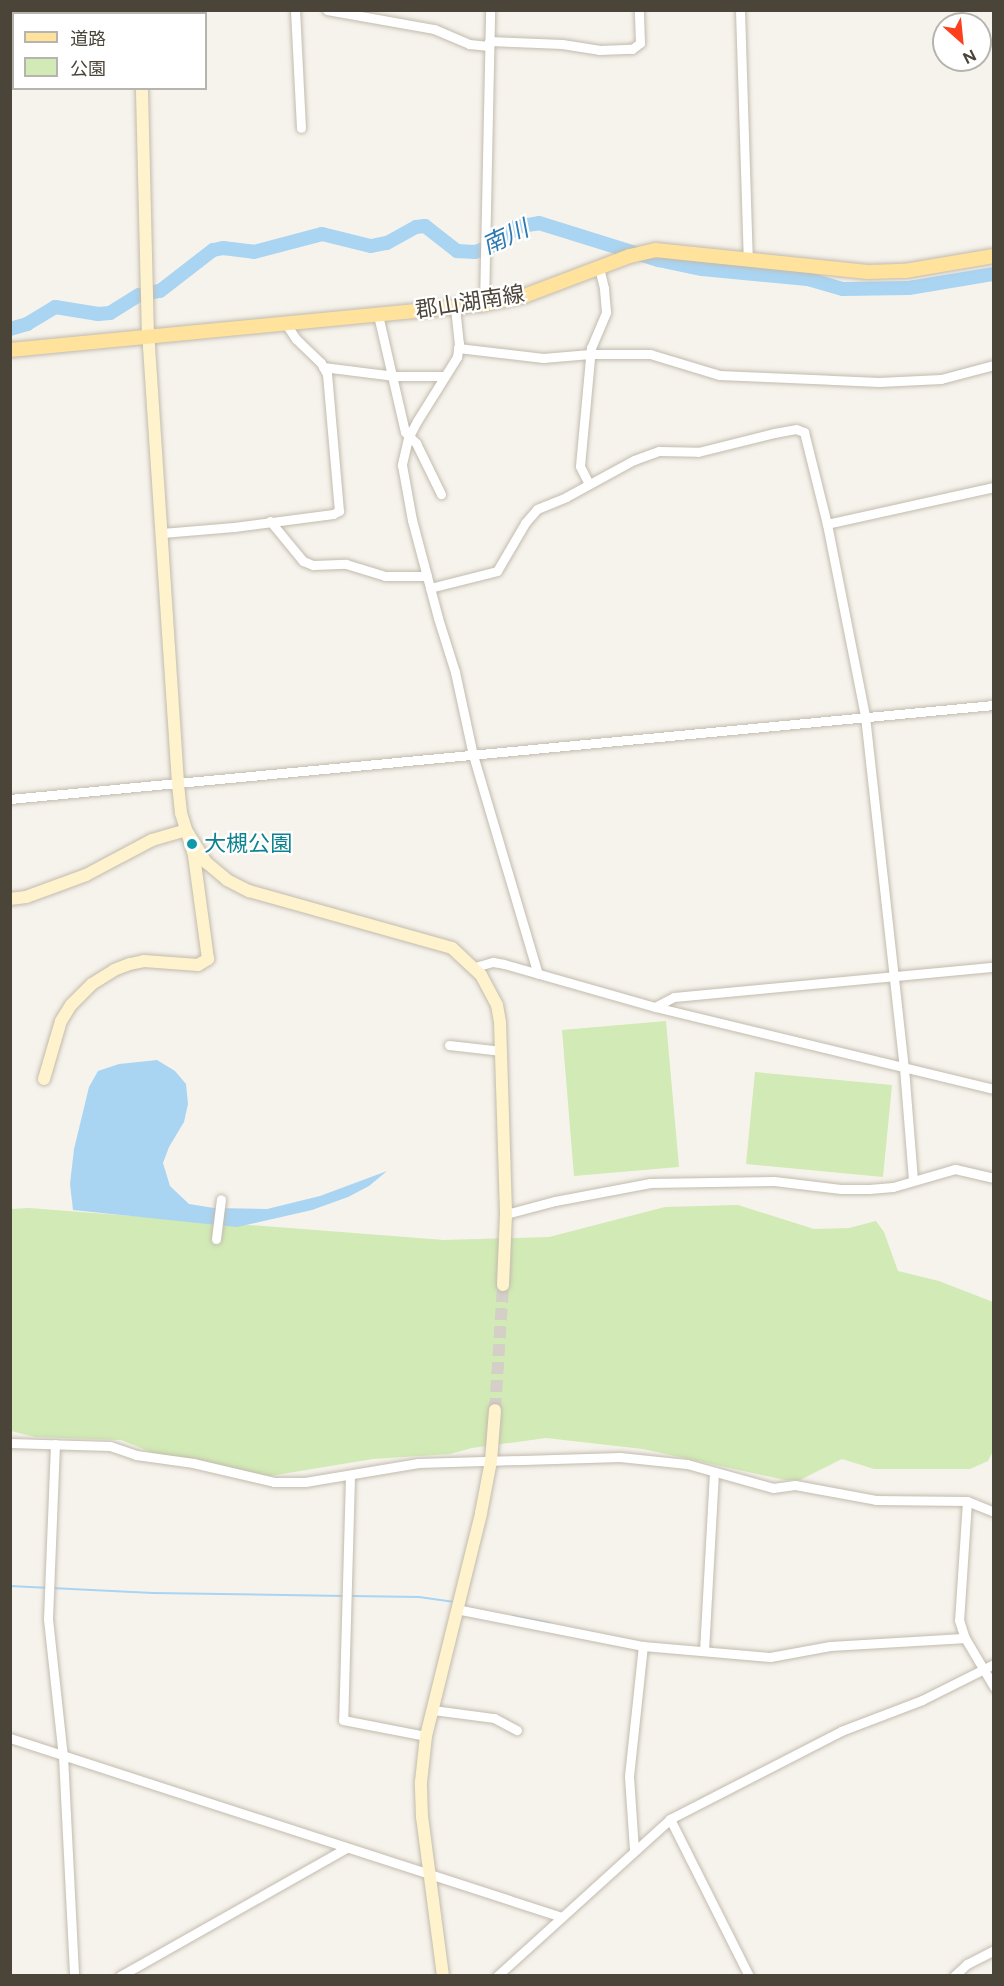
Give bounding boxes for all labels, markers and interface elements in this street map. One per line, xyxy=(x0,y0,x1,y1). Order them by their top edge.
legend xyxy=(12,12,207,90)
north arrow xyxy=(932,12,992,72)
text: 道路 xyxy=(70,28,106,50)
text: N xyxy=(960,45,979,68)
text: 公園 xyxy=(70,58,106,80)
water label: 南川 xyxy=(477,214,533,260)
street label: 郡山湖南線 xyxy=(414,280,526,324)
place label: 大槻公園 xyxy=(204,831,292,857)
marker: 大槻公園 xyxy=(185,837,199,851)

